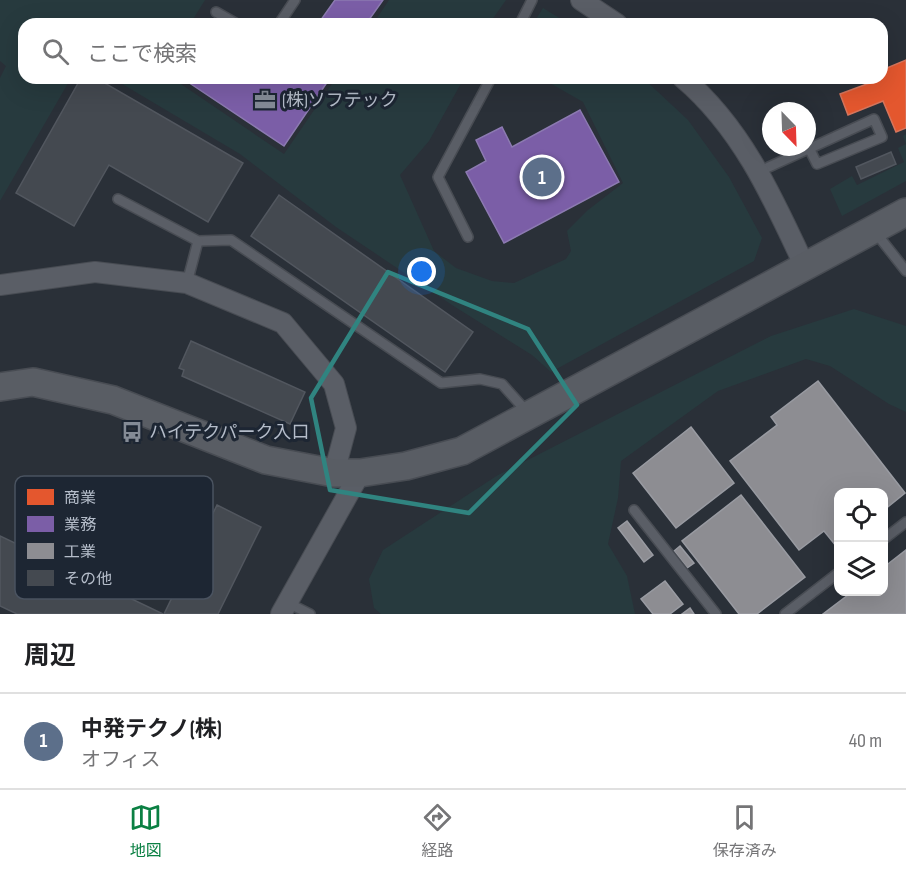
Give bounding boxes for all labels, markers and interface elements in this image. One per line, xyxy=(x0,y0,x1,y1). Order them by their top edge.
search box xyxy=(18,18,888,84)
icon: search xyxy=(39,35,72,68)
text: ここで検索 xyxy=(87,41,197,68)
office icon: (株)ソフテック xyxy=(253,88,277,112)
place label: (株)ソフテック xyxy=(282,90,398,111)
north arrow xyxy=(762,102,816,156)
pin: 1 xyxy=(522,154,562,200)
your location xyxy=(407,257,436,286)
bus stop icon: ハイテクパーク入口 xyxy=(120,420,144,444)
place label: ハイテクパーク入口 xyxy=(149,422,309,443)
legend xyxy=(15,476,213,599)
map controls xyxy=(834,488,888,596)
button: locate xyxy=(834,488,888,542)
text: 商業 xyxy=(64,489,96,508)
text: 業務 xyxy=(64,516,96,535)
button: layers xyxy=(834,542,888,596)
text: 工業 xyxy=(64,543,96,562)
text: その他 xyxy=(64,570,112,589)
text: 周辺 xyxy=(24,641,76,672)
text: 中発テクノ(株) xyxy=(81,716,222,743)
text: 1 xyxy=(40,729,47,753)
text: 40 m xyxy=(849,729,882,753)
text: オフィス xyxy=(81,748,161,772)
tab: 地図 xyxy=(129,801,162,861)
tab: 経路 xyxy=(421,801,454,861)
tab: 保存済み xyxy=(713,801,777,861)

